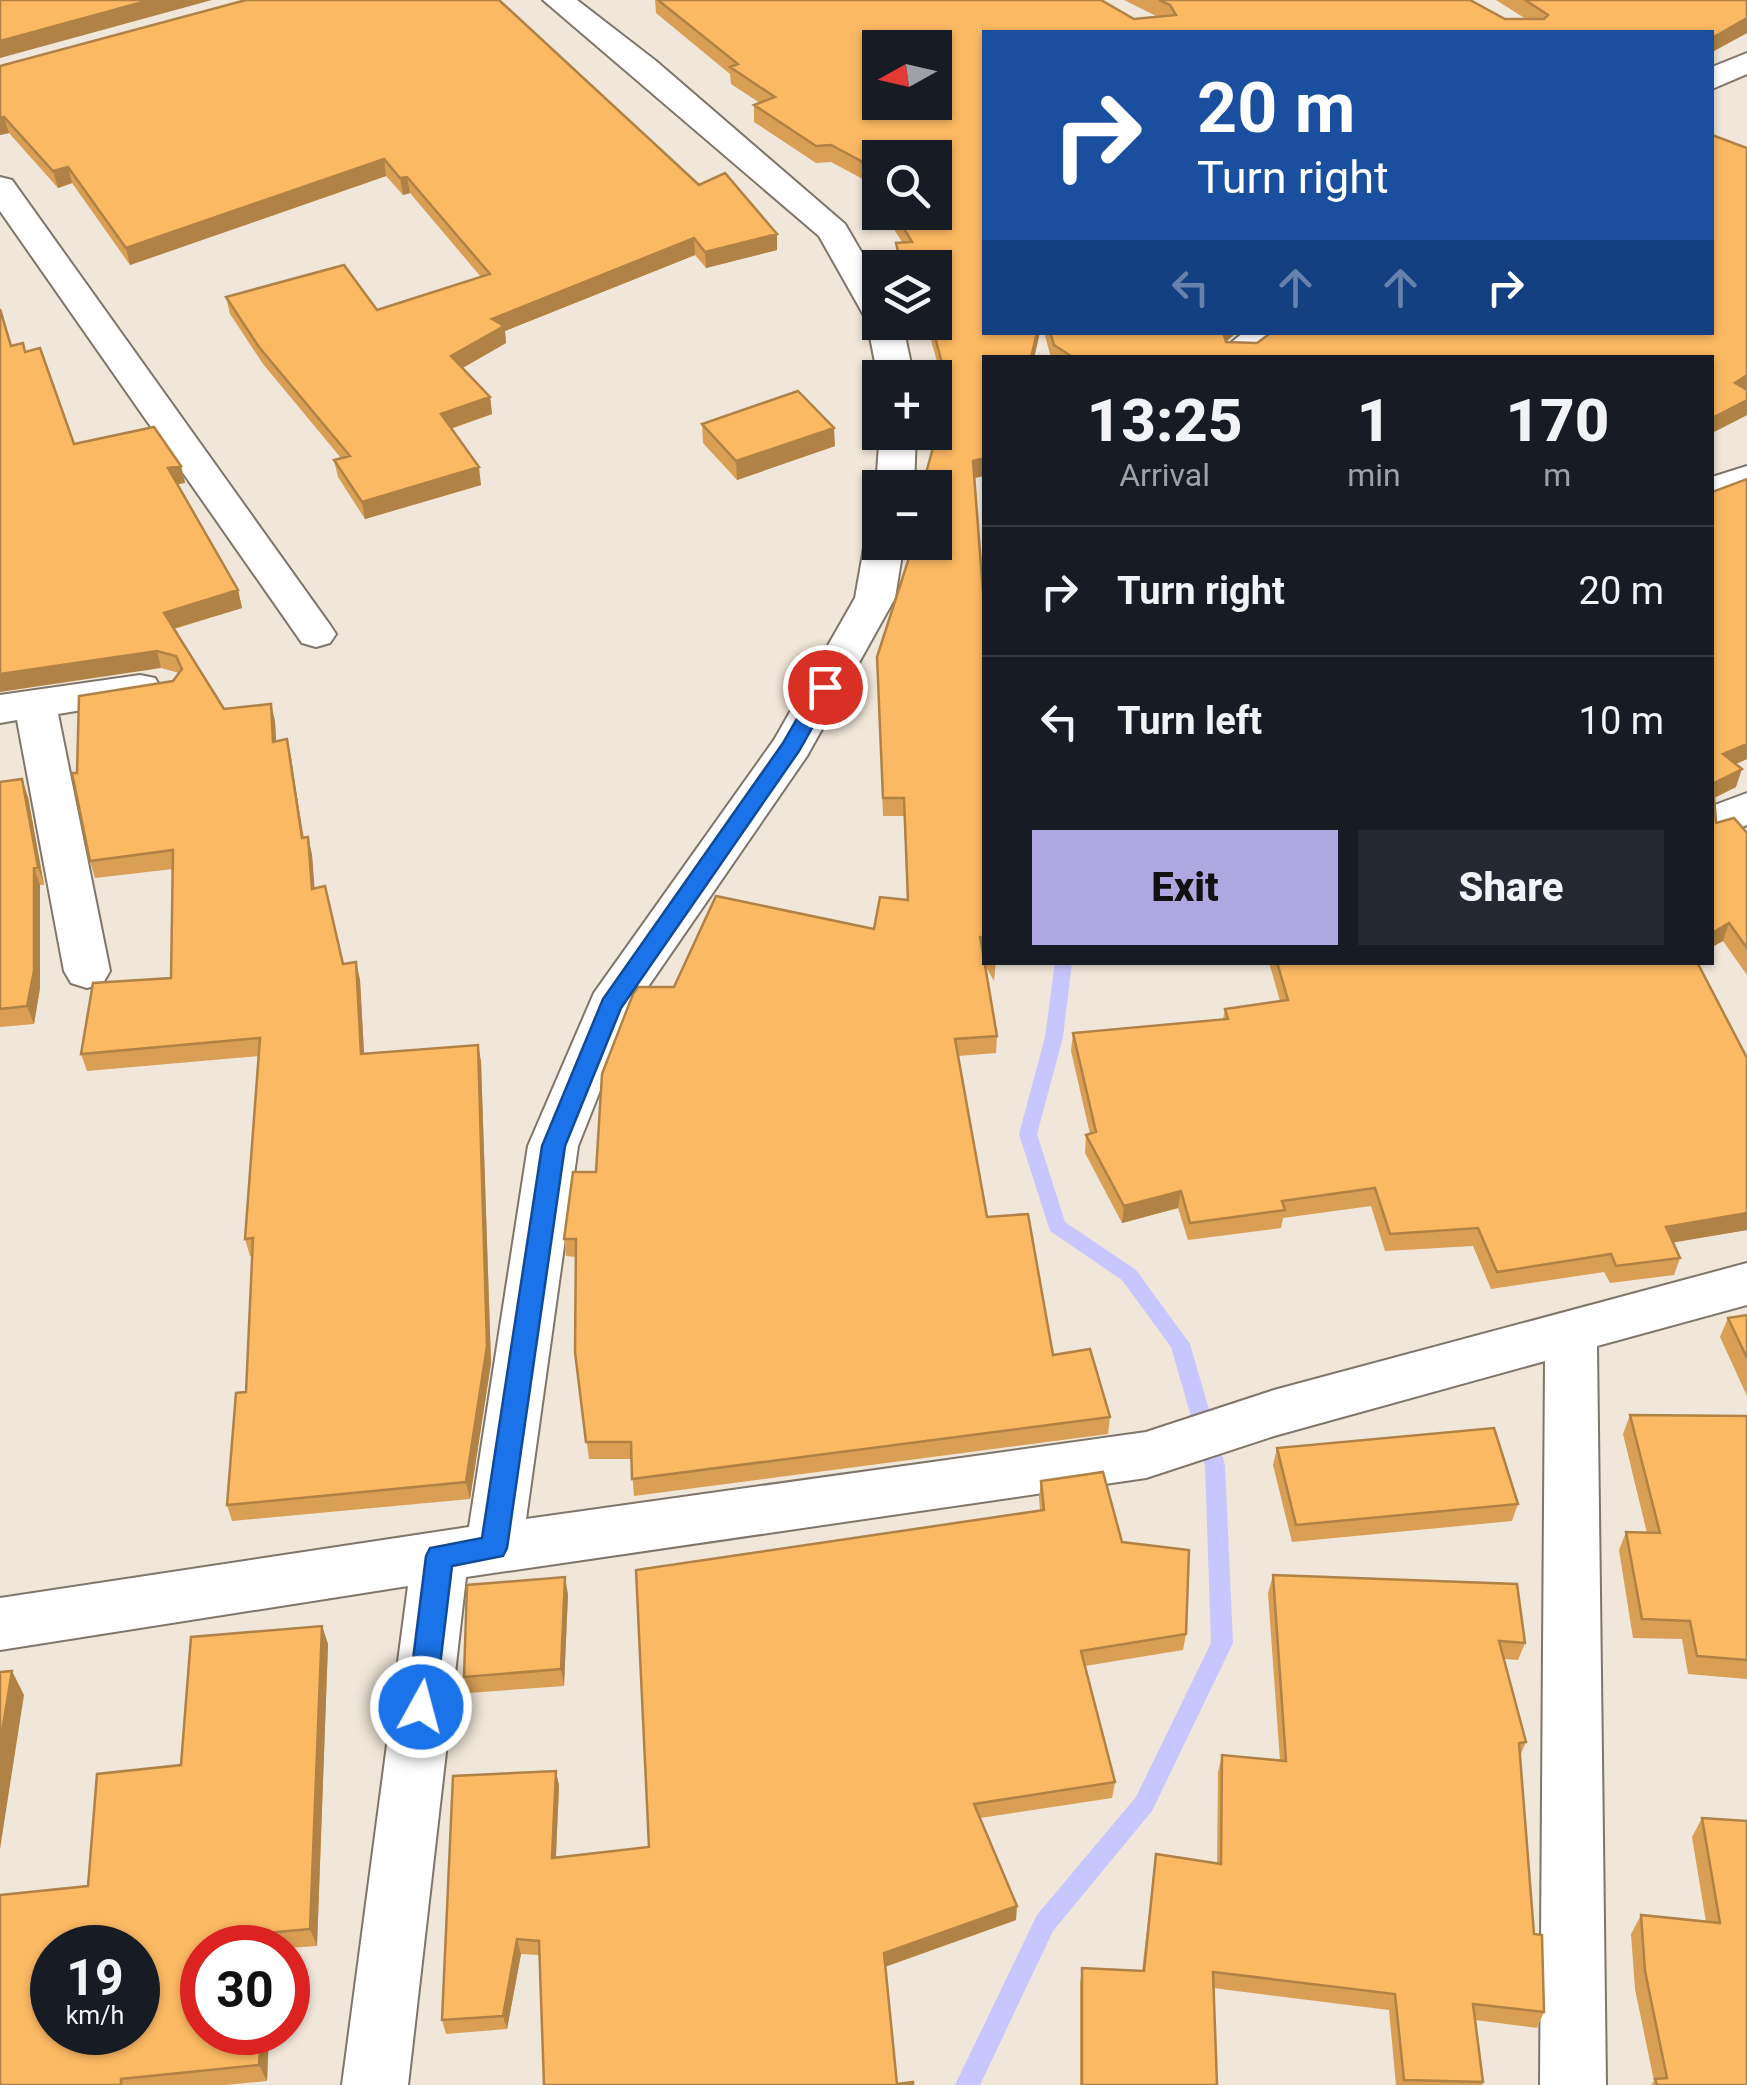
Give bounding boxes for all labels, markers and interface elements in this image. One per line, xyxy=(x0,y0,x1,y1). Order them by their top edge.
north arrow xyxy=(862,30,952,120)
map controls xyxy=(862,30,952,560)
text: 20 m xyxy=(1197,67,1355,149)
icon: right xyxy=(1032,70,1162,200)
button: search xyxy=(862,140,952,230)
text: Turn right xyxy=(1197,151,1389,204)
button: layers xyxy=(862,250,952,340)
icon: left xyxy=(1163,260,1218,315)
icon: ahead xyxy=(1268,260,1323,315)
icon: ahead xyxy=(1373,260,1428,315)
icon: right xyxy=(1478,260,1533,315)
button: + xyxy=(862,360,952,450)
text: 13:25 xyxy=(1087,385,1243,456)
text: 1 xyxy=(1357,385,1391,456)
text: 170 xyxy=(1505,385,1609,456)
text: Arrival xyxy=(1119,456,1210,494)
text: min xyxy=(1347,456,1401,494)
text: m xyxy=(1543,456,1571,494)
button: − xyxy=(862,470,952,560)
icon: right xyxy=(1032,564,1087,619)
text: Turn right xyxy=(1117,569,1285,613)
text: 20 m xyxy=(1579,569,1664,613)
pin xyxy=(783,645,868,730)
icon: arrive xyxy=(798,660,853,715)
icon: left xyxy=(1032,694,1087,749)
text: Turn left xyxy=(1117,699,1262,743)
text: 10 m xyxy=(1579,699,1664,743)
button: Exit xyxy=(1032,830,1338,945)
button: Share xyxy=(1358,830,1664,945)
position arrow xyxy=(369,1655,473,1759)
speed limit sign: 30 xyxy=(180,1925,310,2055)
text: 19 xyxy=(66,1949,124,2007)
text: km/h xyxy=(66,2001,124,2030)

